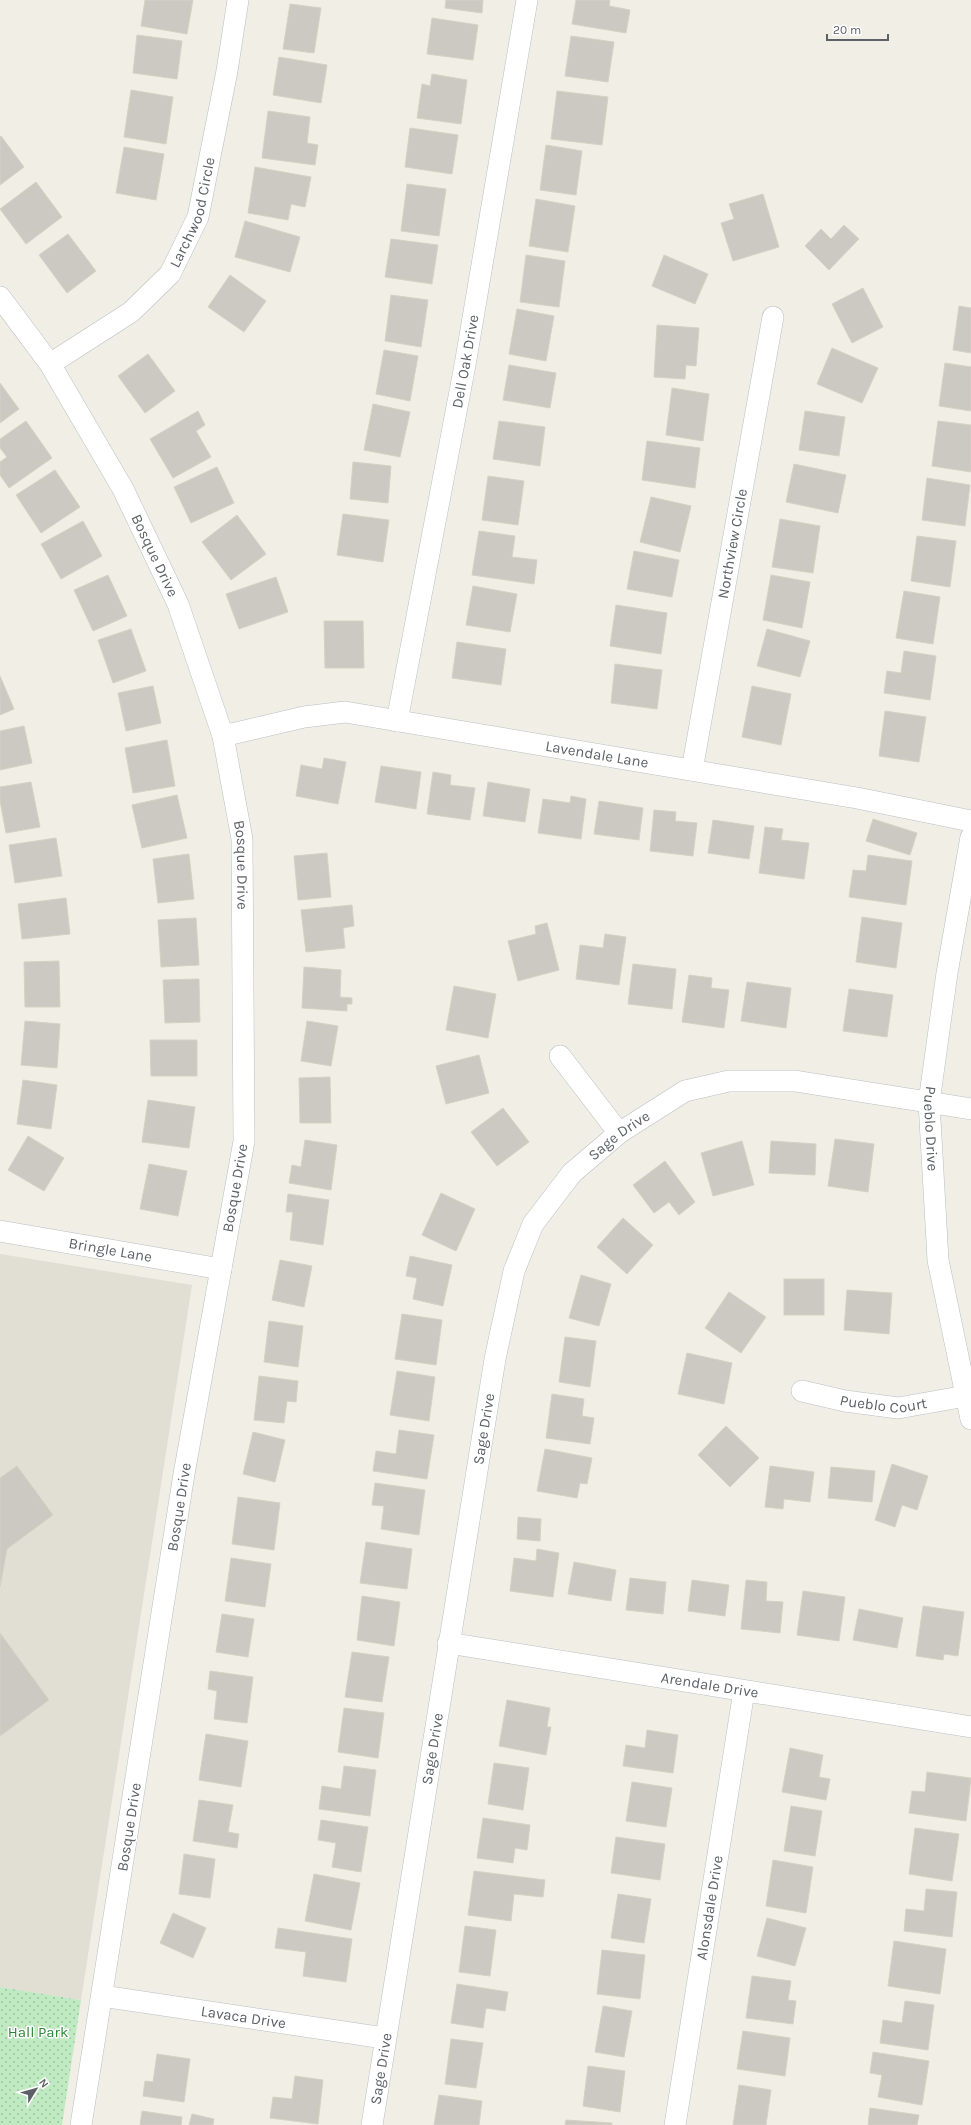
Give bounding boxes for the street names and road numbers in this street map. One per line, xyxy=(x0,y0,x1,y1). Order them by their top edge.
street label: Larchwood Circle xyxy=(166,156,219,271)
street label: Dell Oak Drive xyxy=(448,313,482,410)
street label: Northview Circle xyxy=(714,487,751,600)
street label: Bosque Drive xyxy=(127,511,182,600)
street label: Lavendale Lane xyxy=(544,737,650,772)
street label: Bosque Drive xyxy=(230,819,251,910)
street label: Pueblo Drive xyxy=(920,1085,942,1172)
street label: Sage Drive xyxy=(585,1107,653,1164)
street label: Bosque Drive xyxy=(218,1142,252,1234)
street label: Bringle Lane xyxy=(67,1234,153,1266)
street label: Pueblo Court xyxy=(838,1391,929,1417)
street label: Sage Drive xyxy=(469,1392,498,1466)
street label: Bosque Drive xyxy=(163,1461,195,1553)
street label: Arendale Drive xyxy=(660,1668,760,1702)
street label: Sage Drive xyxy=(418,1712,447,1786)
street label: Bosque Drive xyxy=(113,1781,145,1873)
street label: Alonsdale Drive xyxy=(692,1854,727,1961)
street label: Lavaca Drive xyxy=(200,2002,287,2032)
street label: Sage Drive xyxy=(366,2032,396,2106)

